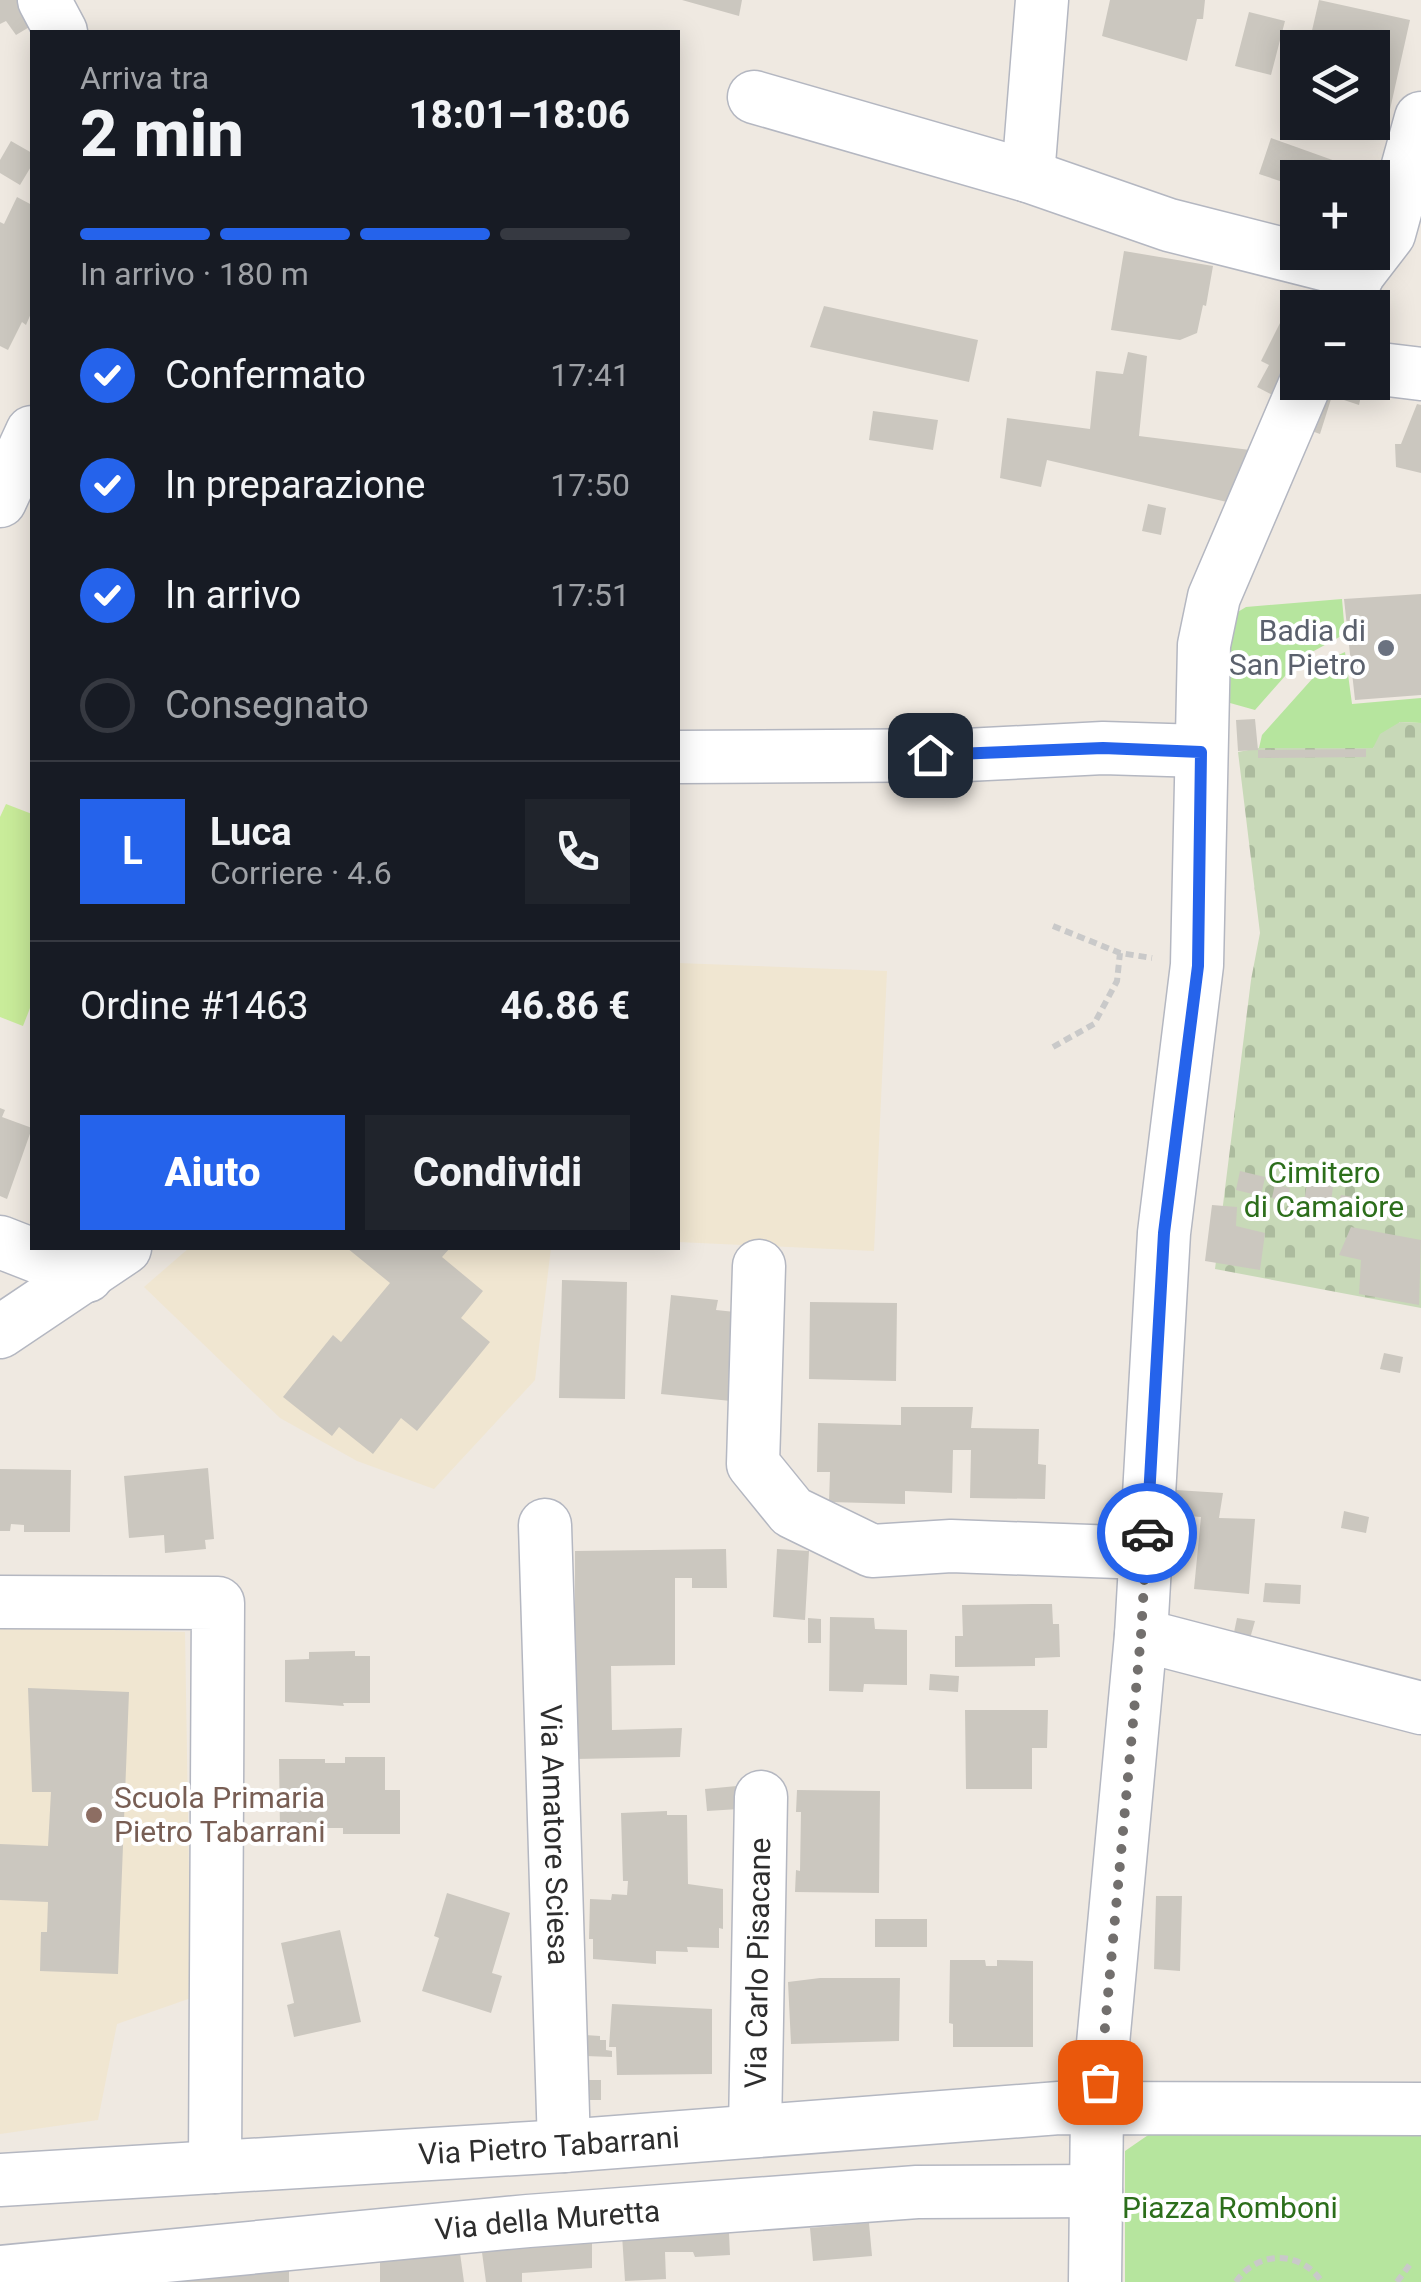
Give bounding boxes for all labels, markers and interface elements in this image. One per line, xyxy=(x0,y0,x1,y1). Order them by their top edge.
map controls xyxy=(1280,30,1390,400)
button: layers xyxy=(1280,30,1390,140)
text: Arriva tra xyxy=(80,59,209,97)
text: 18:01–18:06 xyxy=(409,93,630,137)
text: 2 min xyxy=(80,96,244,172)
button: + xyxy=(1280,160,1390,270)
text: In arrivo · 180 m xyxy=(80,255,309,293)
button: − xyxy=(1280,290,1390,400)
icon: check xyxy=(80,348,135,403)
text: Confermato xyxy=(165,353,366,397)
text: 17:41 xyxy=(550,356,630,394)
icon: check xyxy=(80,458,135,513)
text: In preparazione xyxy=(165,463,425,507)
text: 17:50 xyxy=(550,466,630,504)
icon: check xyxy=(80,568,135,623)
text: In arrivo xyxy=(165,573,301,617)
text: 17:51 xyxy=(550,576,630,614)
place label: Badia di San Pietro xyxy=(1229,613,1366,682)
marker: Badia di San Pietro xyxy=(1375,637,1397,659)
text: Consegnato xyxy=(165,683,369,727)
pin xyxy=(888,713,973,798)
icon: home xyxy=(903,728,958,783)
button: phone xyxy=(525,799,630,904)
text: Luca xyxy=(210,810,292,854)
text: L xyxy=(122,829,143,873)
text: Corriere · 4.6 xyxy=(210,854,392,892)
text: Ordine #1463 xyxy=(80,984,309,1028)
text: 46.86 € xyxy=(501,984,630,1028)
button: Aiuto xyxy=(80,1115,345,1230)
button: Condividi xyxy=(365,1115,630,1230)
park label: Cimitero di Camaiore xyxy=(1244,1155,1404,1224)
courier xyxy=(1097,1483,1197,1583)
icon: car xyxy=(1120,1506,1175,1561)
street label: Via Amatore Sciesa xyxy=(533,1704,576,1966)
place label: Scuola Primaria Pietro Tabarrani xyxy=(114,1780,325,1849)
marker: Scuola Primaria Pietro Tabarrani xyxy=(83,1804,105,1826)
street label: Via Carlo Pisacane xyxy=(738,1837,777,2089)
pin xyxy=(1058,2040,1143,2125)
icon: bag xyxy=(1073,2055,1128,2110)
street label: Via Pietro Tabarrani xyxy=(417,2119,681,2172)
park label: Piazza Romboni xyxy=(1122,2190,1338,2225)
street label: Via della Muretta xyxy=(433,2193,661,2247)

